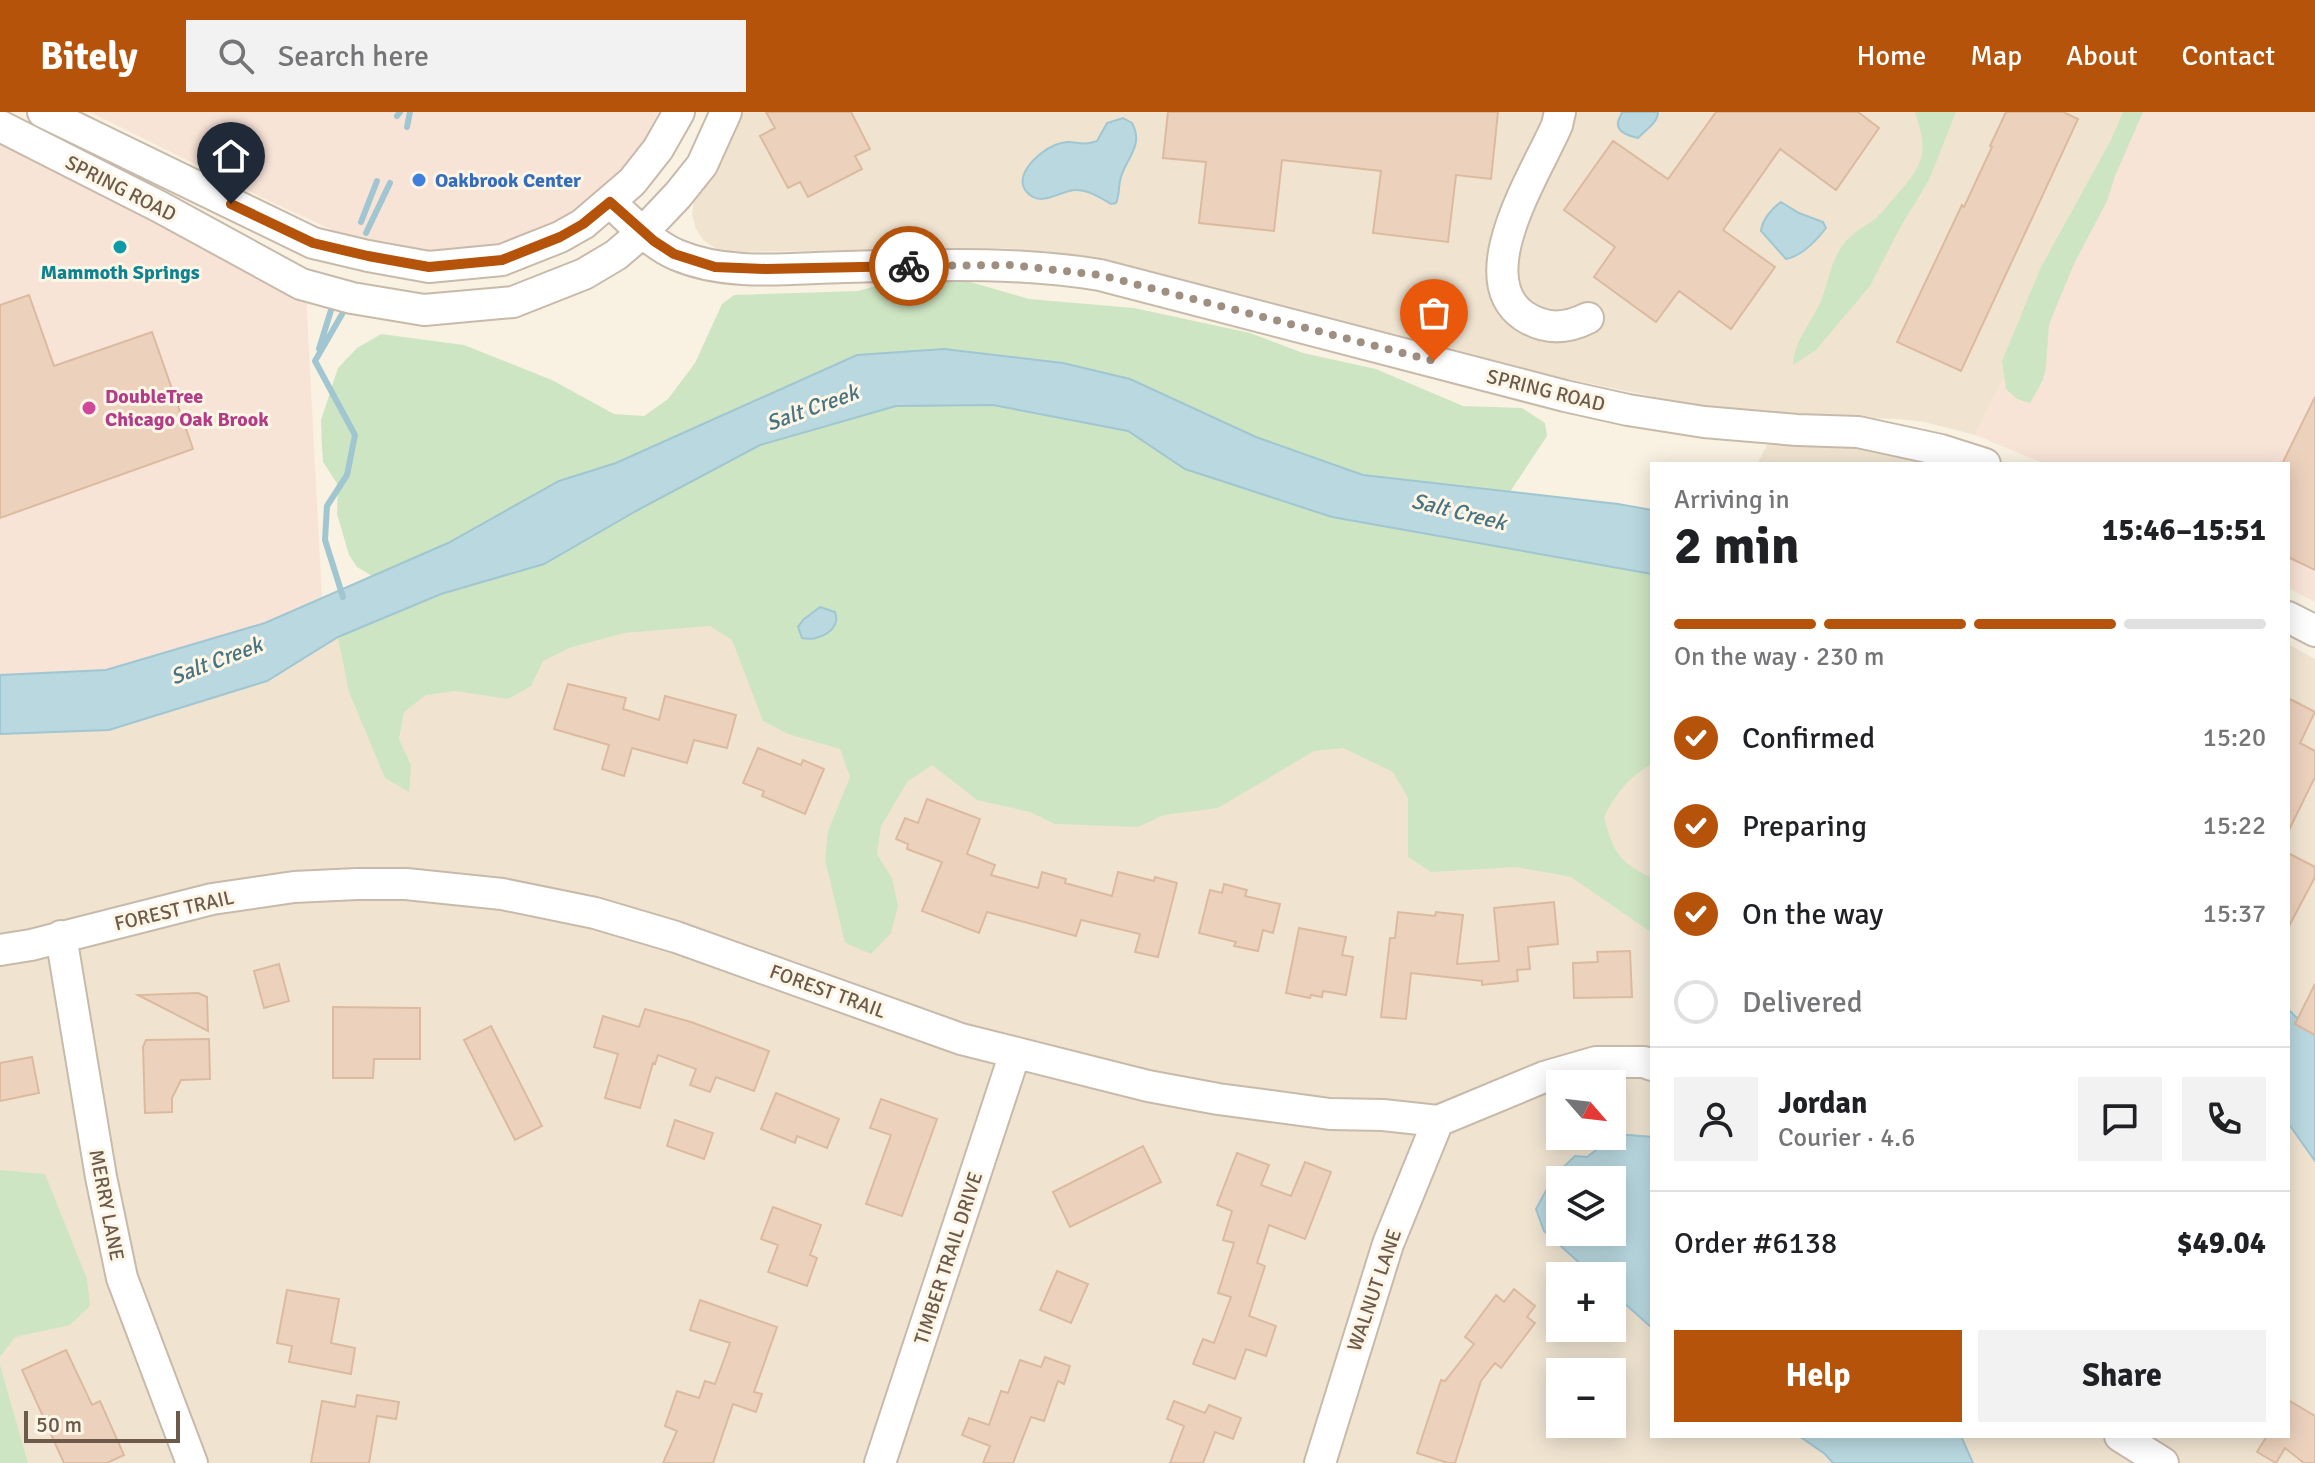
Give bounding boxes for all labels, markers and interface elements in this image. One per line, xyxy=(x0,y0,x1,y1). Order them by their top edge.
search box xyxy=(186,20,746,92)
text: Bitely xyxy=(40,33,138,80)
icon: search xyxy=(214,34,258,78)
text: Search here xyxy=(278,38,429,75)
text: Home xyxy=(1857,39,1926,73)
text: Map xyxy=(1970,39,2022,73)
text: About xyxy=(2066,39,2138,73)
text: Contact xyxy=(2182,39,2275,73)
pin xyxy=(197,122,265,204)
icon: home xyxy=(209,134,253,178)
street label: SPRING ROAD xyxy=(61,150,180,227)
place label: Oakbrook Center xyxy=(435,168,581,193)
marker: Oakbrook Center xyxy=(410,171,428,189)
courier xyxy=(869,226,949,306)
marker: Mammoth Springs xyxy=(111,238,129,256)
icon: bike xyxy=(887,244,931,288)
place label: Mammoth Springs xyxy=(40,260,200,285)
pin xyxy=(1400,279,1468,361)
icon: bag xyxy=(1412,291,1456,335)
street label: SPRING ROAD xyxy=(1484,364,1608,417)
water label: Salt Creek xyxy=(762,378,864,437)
place label: DoubleTree Chicago Oak Brook xyxy=(105,384,269,432)
marker: DoubleTree Chicago Oak Brook xyxy=(80,399,98,417)
text: Arriving in xyxy=(1674,484,1790,516)
water label: Salt Creek xyxy=(1409,487,1511,537)
text: 15:46–15:51 xyxy=(2102,512,2266,549)
text: 2 min xyxy=(1674,514,1800,578)
water label: Salt Creek xyxy=(167,630,268,690)
text: On the way · 230 m xyxy=(1674,641,1884,673)
icon: check xyxy=(1674,716,1718,760)
text: Confirmed xyxy=(1742,720,1875,757)
text: 15:20 xyxy=(2203,722,2266,754)
icon: check xyxy=(1674,804,1718,848)
text: Preparing xyxy=(1742,808,1867,845)
text: 15:22 xyxy=(2203,810,2266,842)
street label: FOREST TRAIL xyxy=(112,885,236,936)
icon: check xyxy=(1674,892,1718,936)
text: On the way xyxy=(1742,896,1883,933)
text: 15:37 xyxy=(2203,898,2266,930)
street label: FOREST TRAIL xyxy=(766,959,889,1024)
text: Delivered xyxy=(1742,984,1863,1021)
north arrow xyxy=(1546,1070,1626,1150)
map controls xyxy=(1546,1070,1626,1438)
button: person xyxy=(1674,1077,1758,1161)
button: chat xyxy=(2078,1077,2162,1161)
button: phone xyxy=(2182,1077,2266,1161)
text: Jordan xyxy=(1778,1085,1867,1122)
text: Courier · 4.6 xyxy=(1778,1122,1915,1154)
street label: MERRY LANE xyxy=(83,1147,130,1263)
button: layers xyxy=(1546,1166,1626,1246)
street label: TIMBER TRAIL DRIVE xyxy=(909,1169,988,1348)
text: Order #6138 xyxy=(1674,1225,1837,1262)
text: $49.04 xyxy=(2176,1225,2266,1262)
street label: WALNUT LANE xyxy=(1342,1226,1407,1355)
button: + xyxy=(1546,1262,1626,1342)
button: Help xyxy=(1674,1330,1962,1422)
button: Share xyxy=(1978,1330,2266,1422)
button: − xyxy=(1546,1358,1626,1438)
scale bar xyxy=(24,1407,180,1443)
text: 50 m xyxy=(36,1411,82,1438)

